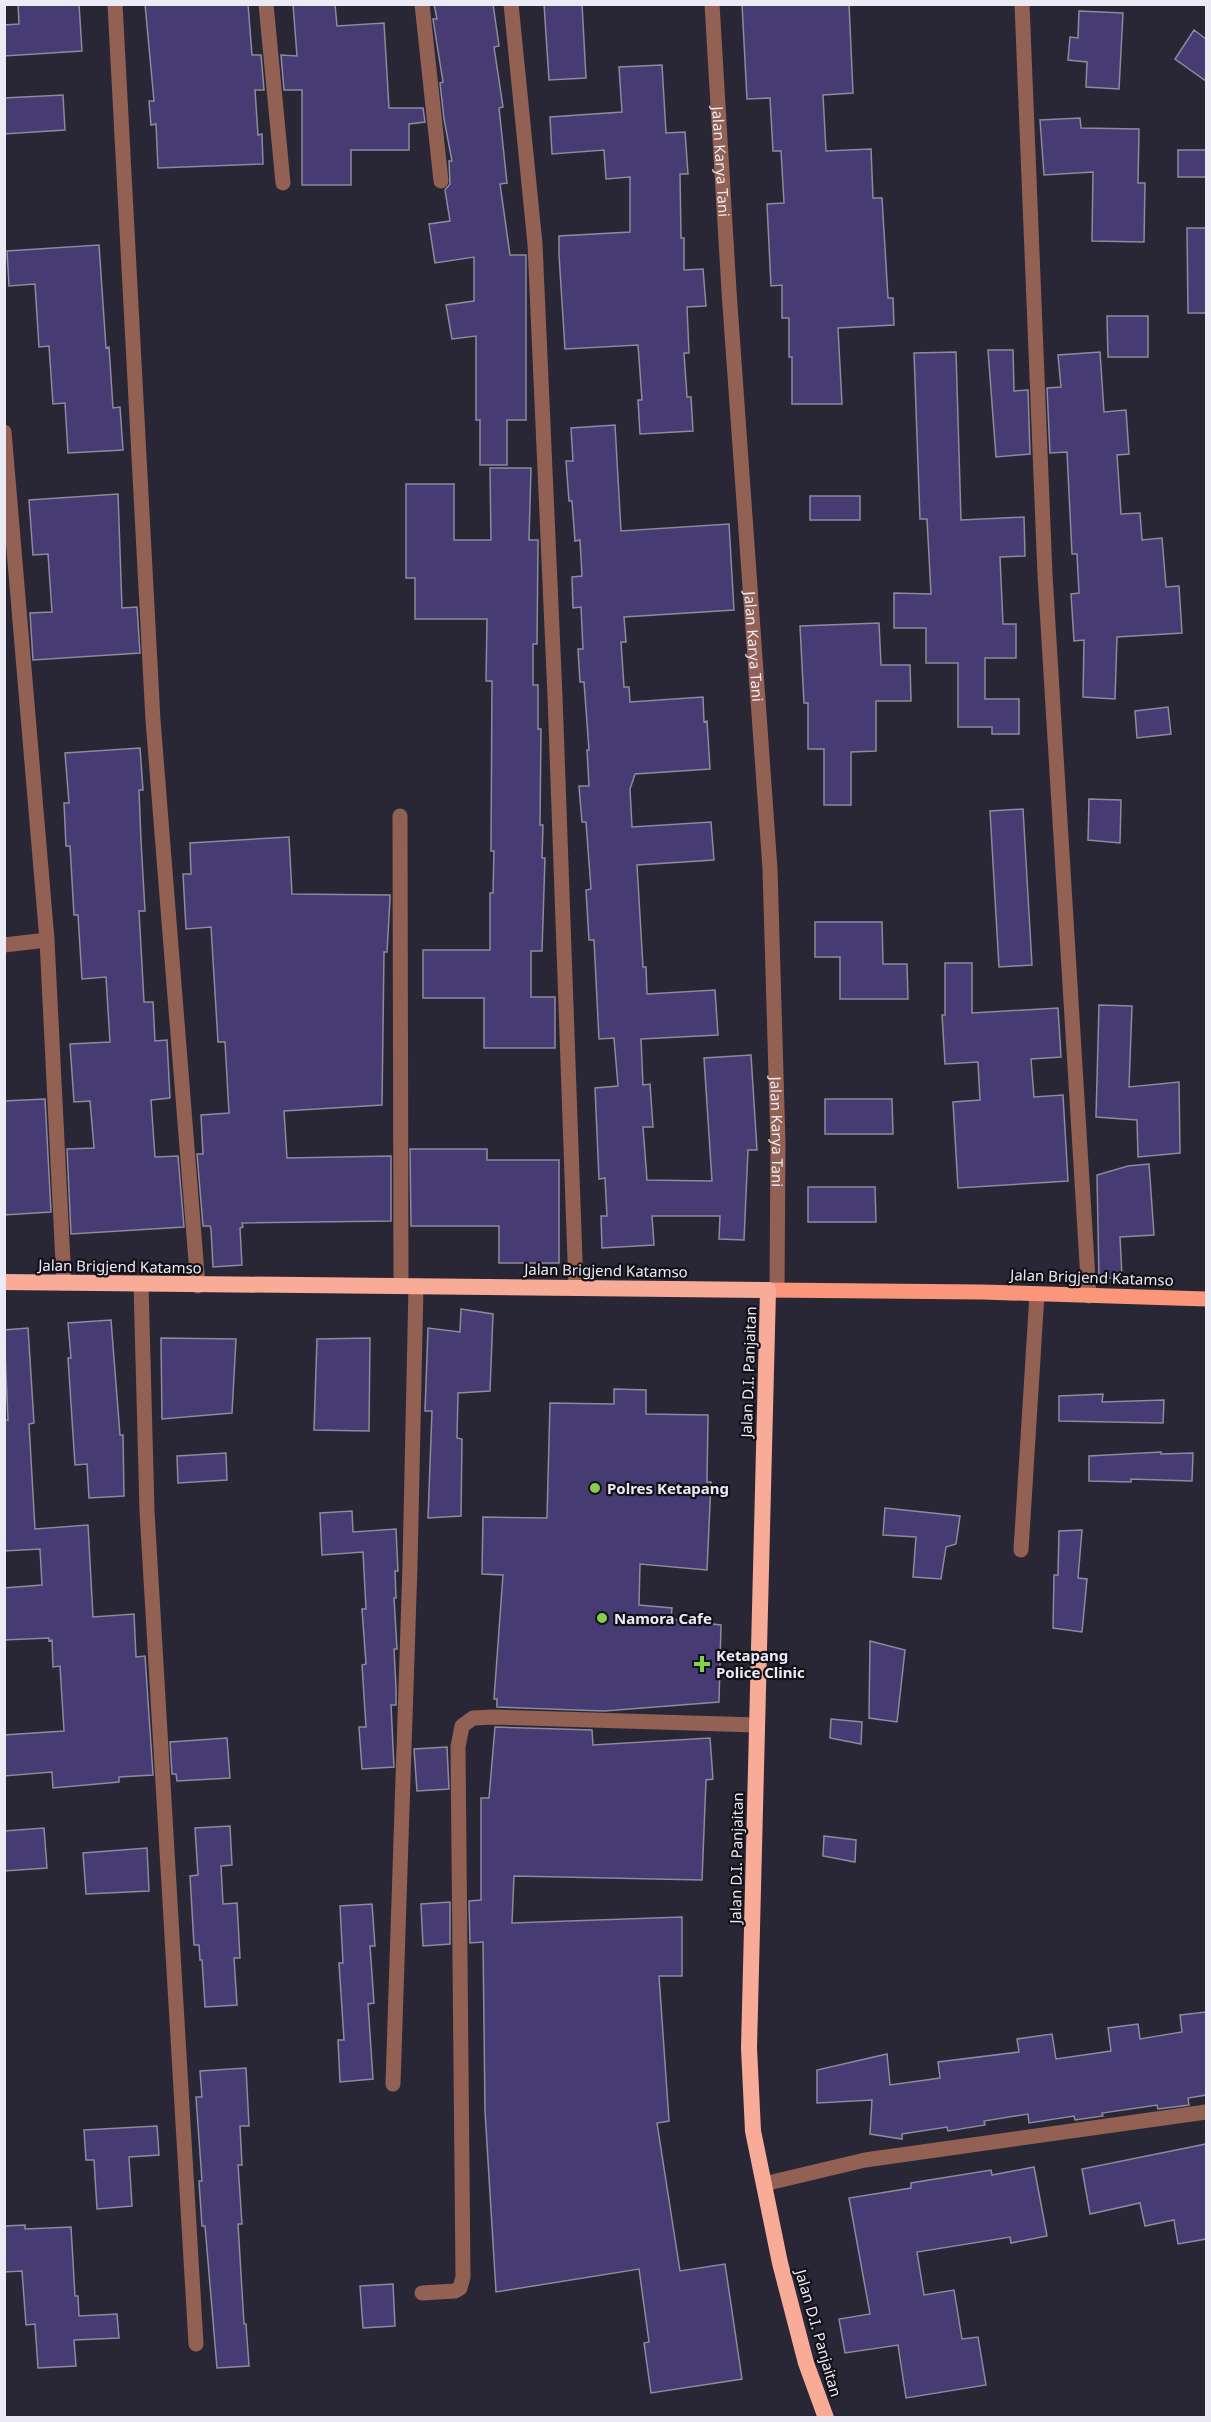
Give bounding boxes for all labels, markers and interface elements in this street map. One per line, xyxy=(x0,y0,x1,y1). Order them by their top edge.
street label: Jalan Karya Tani xyxy=(708,104,735,218)
street label: Jalan Karya Tani xyxy=(740,589,768,702)
street label: Jalan Karya Tani xyxy=(766,1074,788,1187)
street label: Jalan Brigjend Katamso xyxy=(36,1255,202,1277)
street label: Jalan Brigjend Katamso xyxy=(522,1259,688,1281)
street label: Jalan Brigjend Katamso xyxy=(1008,1264,1174,1290)
street label: Jalan D.I. Panjaitan xyxy=(736,1306,760,1440)
place label: Polres Ketapang xyxy=(607,1478,729,1498)
marker: Polres Ketapang xyxy=(588,1481,602,1495)
place label: Namora Cafe xyxy=(614,1608,712,1628)
marker: Namora Cafe xyxy=(595,1611,609,1625)
place label: Ketapang Police Clinic xyxy=(716,1645,805,1682)
marker: Ketapang Police Clinic xyxy=(693,1655,711,1673)
street label: Jalan D.I. Panjaitan xyxy=(725,1792,747,1926)
street label: Jalan D.I. Panjaitan xyxy=(791,2265,847,2399)

